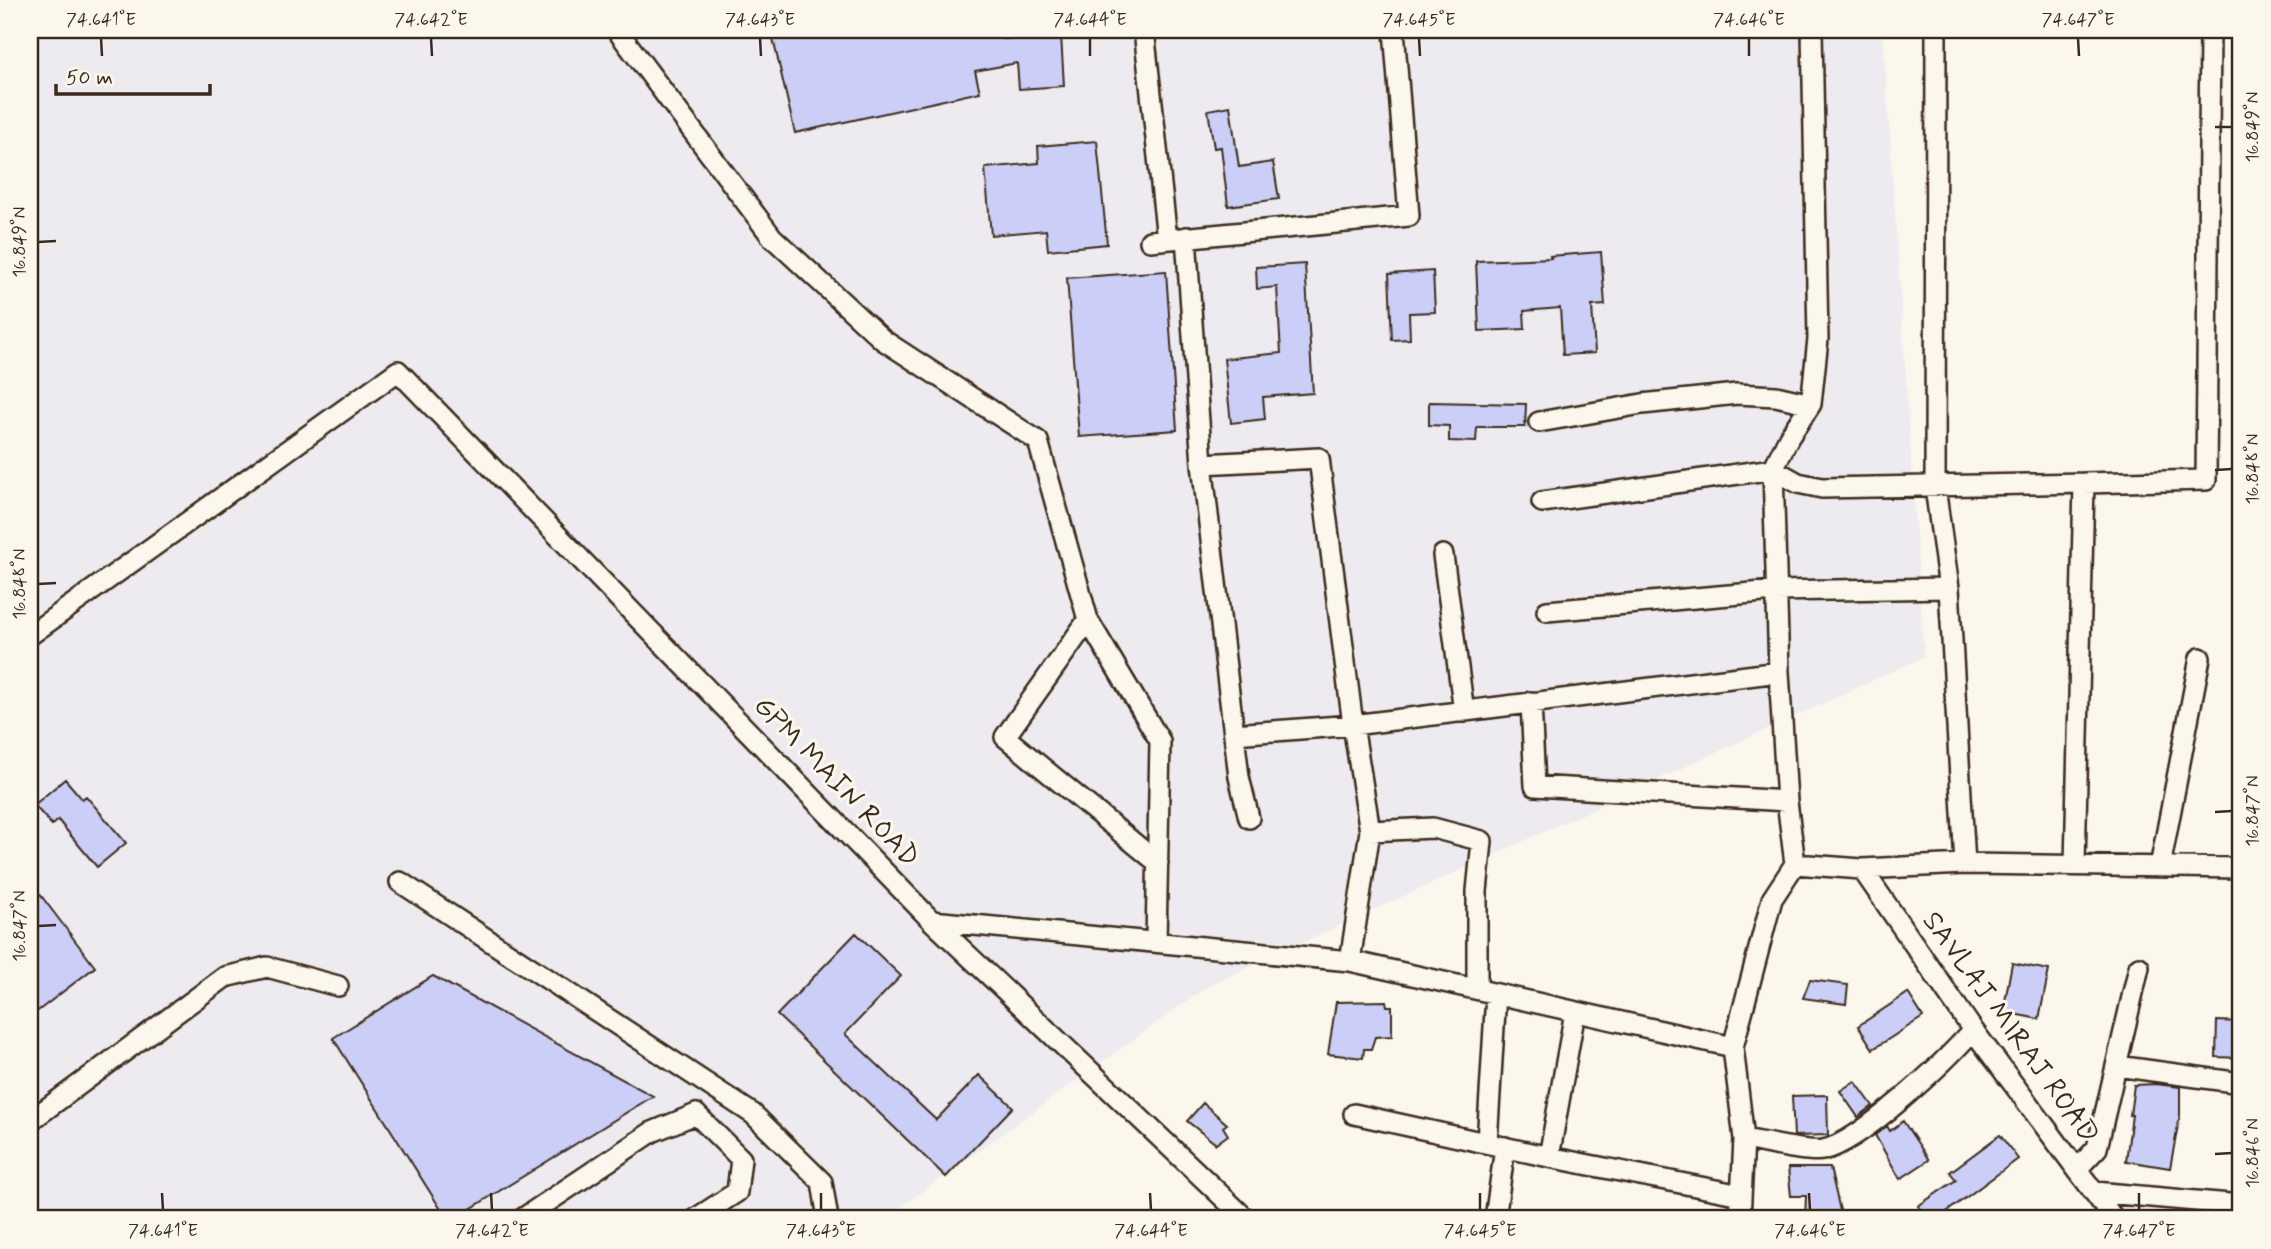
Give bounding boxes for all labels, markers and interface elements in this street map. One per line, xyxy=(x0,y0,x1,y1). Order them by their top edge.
text: 74.641°E xyxy=(66,8,136,32)
text: 74.642°E xyxy=(394,8,468,32)
text: 74.643°E xyxy=(725,8,795,32)
text: 74.644°E xyxy=(1053,8,1127,32)
text: 74.645°E xyxy=(1383,8,1455,32)
text: 74.646°E xyxy=(1713,8,1785,32)
text: 74.647°E xyxy=(2042,8,2114,32)
scale bar xyxy=(56,52,210,96)
text: 50 m xyxy=(66,64,113,92)
text: 16.849°N xyxy=(2241,92,2265,162)
text: 16.849°N xyxy=(8,207,32,277)
text: 16.848°N xyxy=(2241,433,2265,505)
text: 16.848°N xyxy=(8,548,32,620)
street label: GPM MAIN ROAD xyxy=(745,688,927,876)
text: 16.847°N xyxy=(2241,775,2265,847)
text: 16.847°N xyxy=(8,890,32,962)
street label: SAVLAJ MIRAJ ROAD xyxy=(1913,904,2107,1152)
text: 16.846°N xyxy=(2241,1118,2265,1188)
text: 74.641°E xyxy=(128,1219,198,1243)
text: 74.642°E xyxy=(455,1219,529,1243)
text: 74.643°E xyxy=(786,1219,856,1243)
text: 74.644°E xyxy=(1114,1219,1188,1243)
text: 74.645°E xyxy=(1444,1219,1516,1243)
text: 74.646°E xyxy=(1774,1219,1846,1243)
text: 74.647°E xyxy=(2103,1219,2175,1243)

